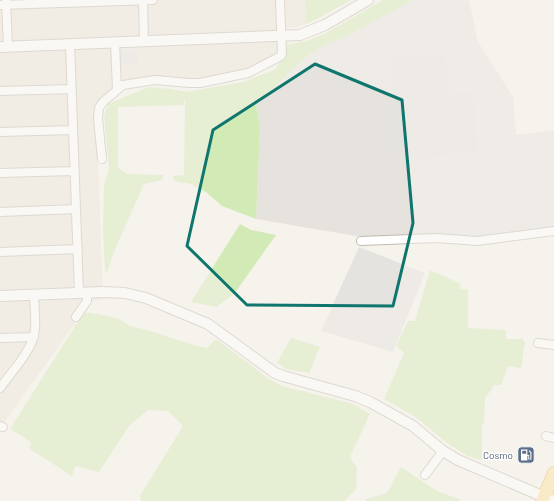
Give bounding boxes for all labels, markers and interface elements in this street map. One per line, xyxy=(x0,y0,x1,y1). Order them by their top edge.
fuel station icon: Cosmo xyxy=(516,445,536,465)
place label: Cosmo xyxy=(483,449,513,461)

